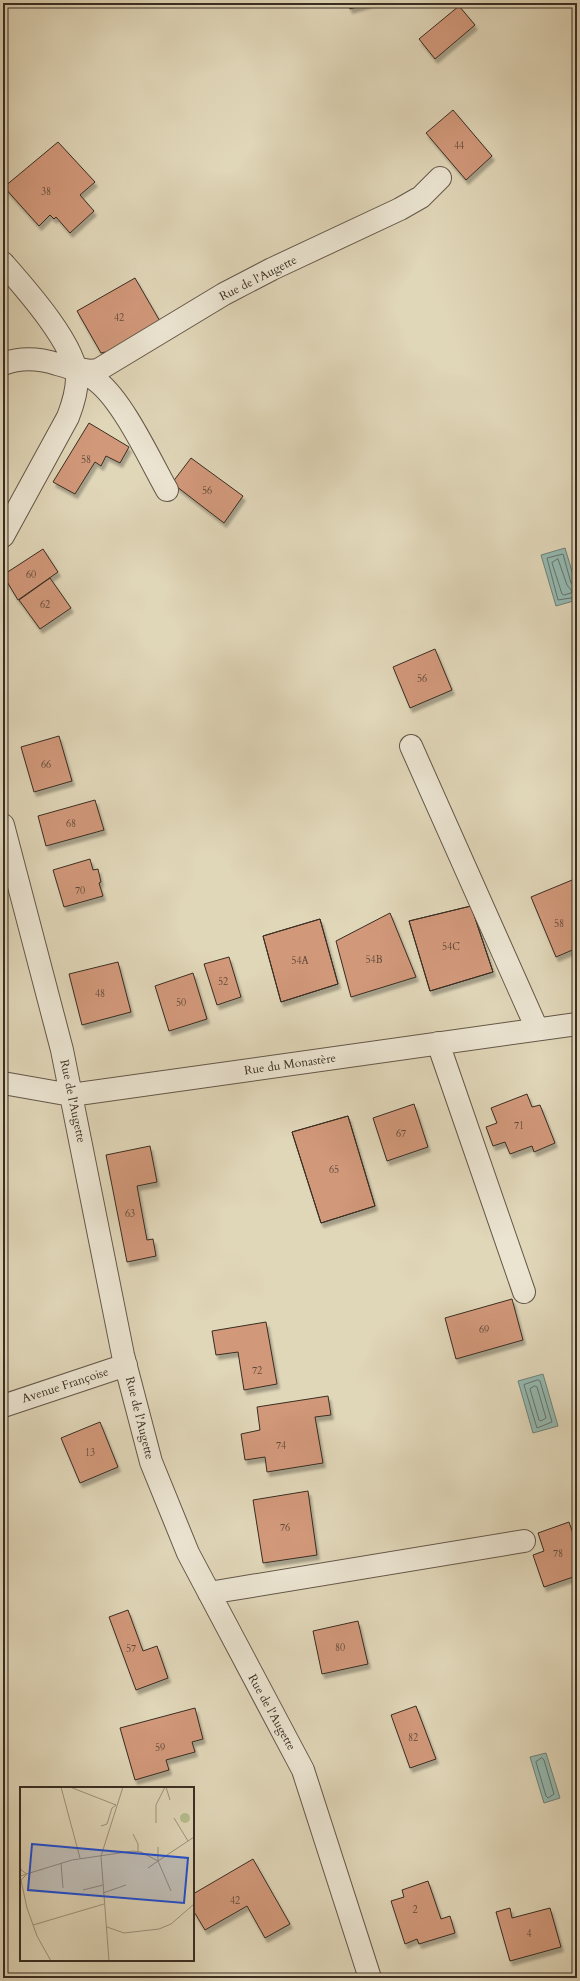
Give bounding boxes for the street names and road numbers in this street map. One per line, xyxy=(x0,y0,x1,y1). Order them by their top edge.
street label: Rue de l'Augette xyxy=(217,252,299,304)
street label: Rue du Monastère xyxy=(243,1050,337,1078)
street label: Rue de l'Augette xyxy=(56,1058,90,1144)
street label: Avenue Françoise xyxy=(20,1363,110,1407)
street label: Rue de l'Augette xyxy=(122,1375,158,1461)
street label: Rue de l'Augette xyxy=(244,1671,300,1753)

